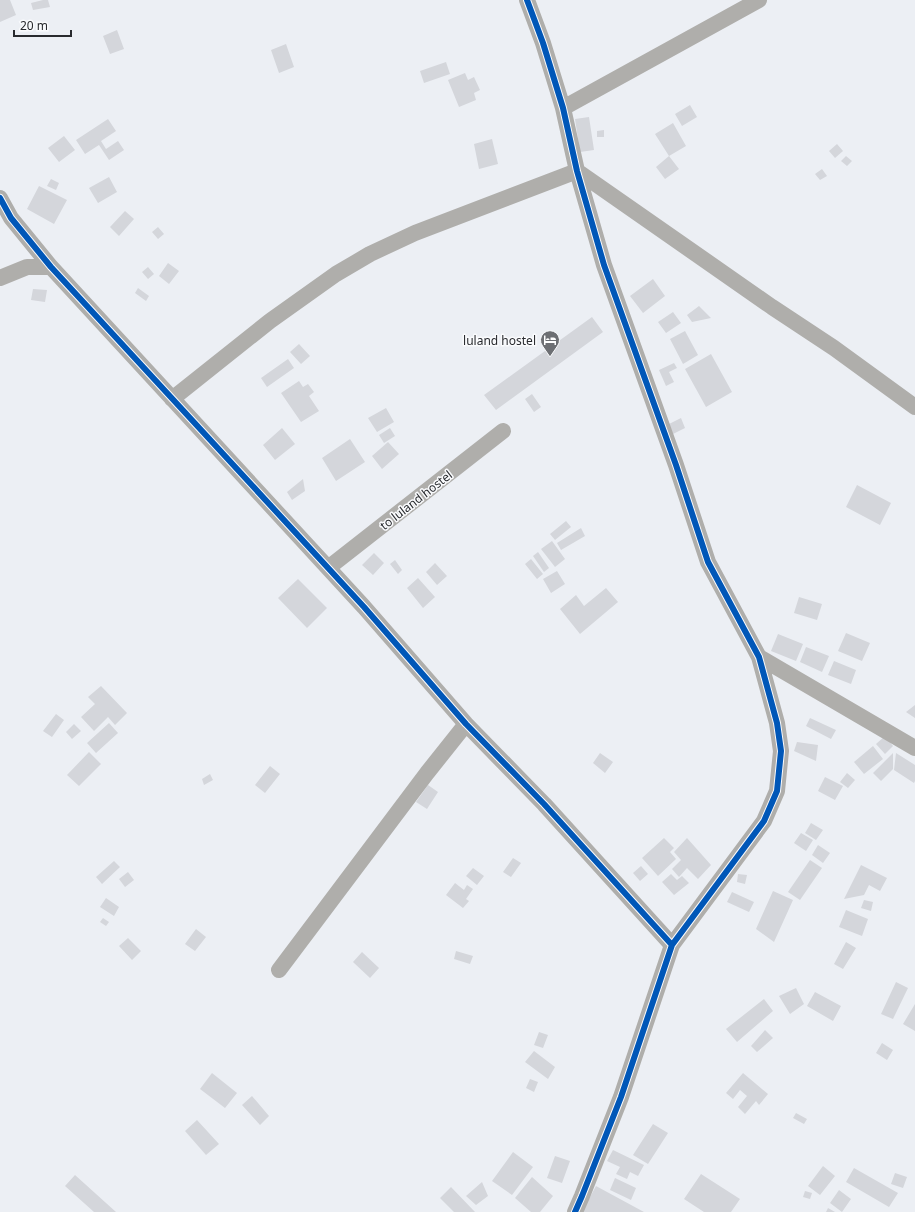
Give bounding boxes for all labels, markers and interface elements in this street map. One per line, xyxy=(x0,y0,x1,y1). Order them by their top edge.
scale bar xyxy=(14,12,71,38)
text: 20 m xyxy=(20,17,48,34)
hotel icon: luland hostel xyxy=(539,329,561,357)
place label: luland hostel xyxy=(463,332,536,349)
street label: to luland hostel xyxy=(376,466,456,534)

